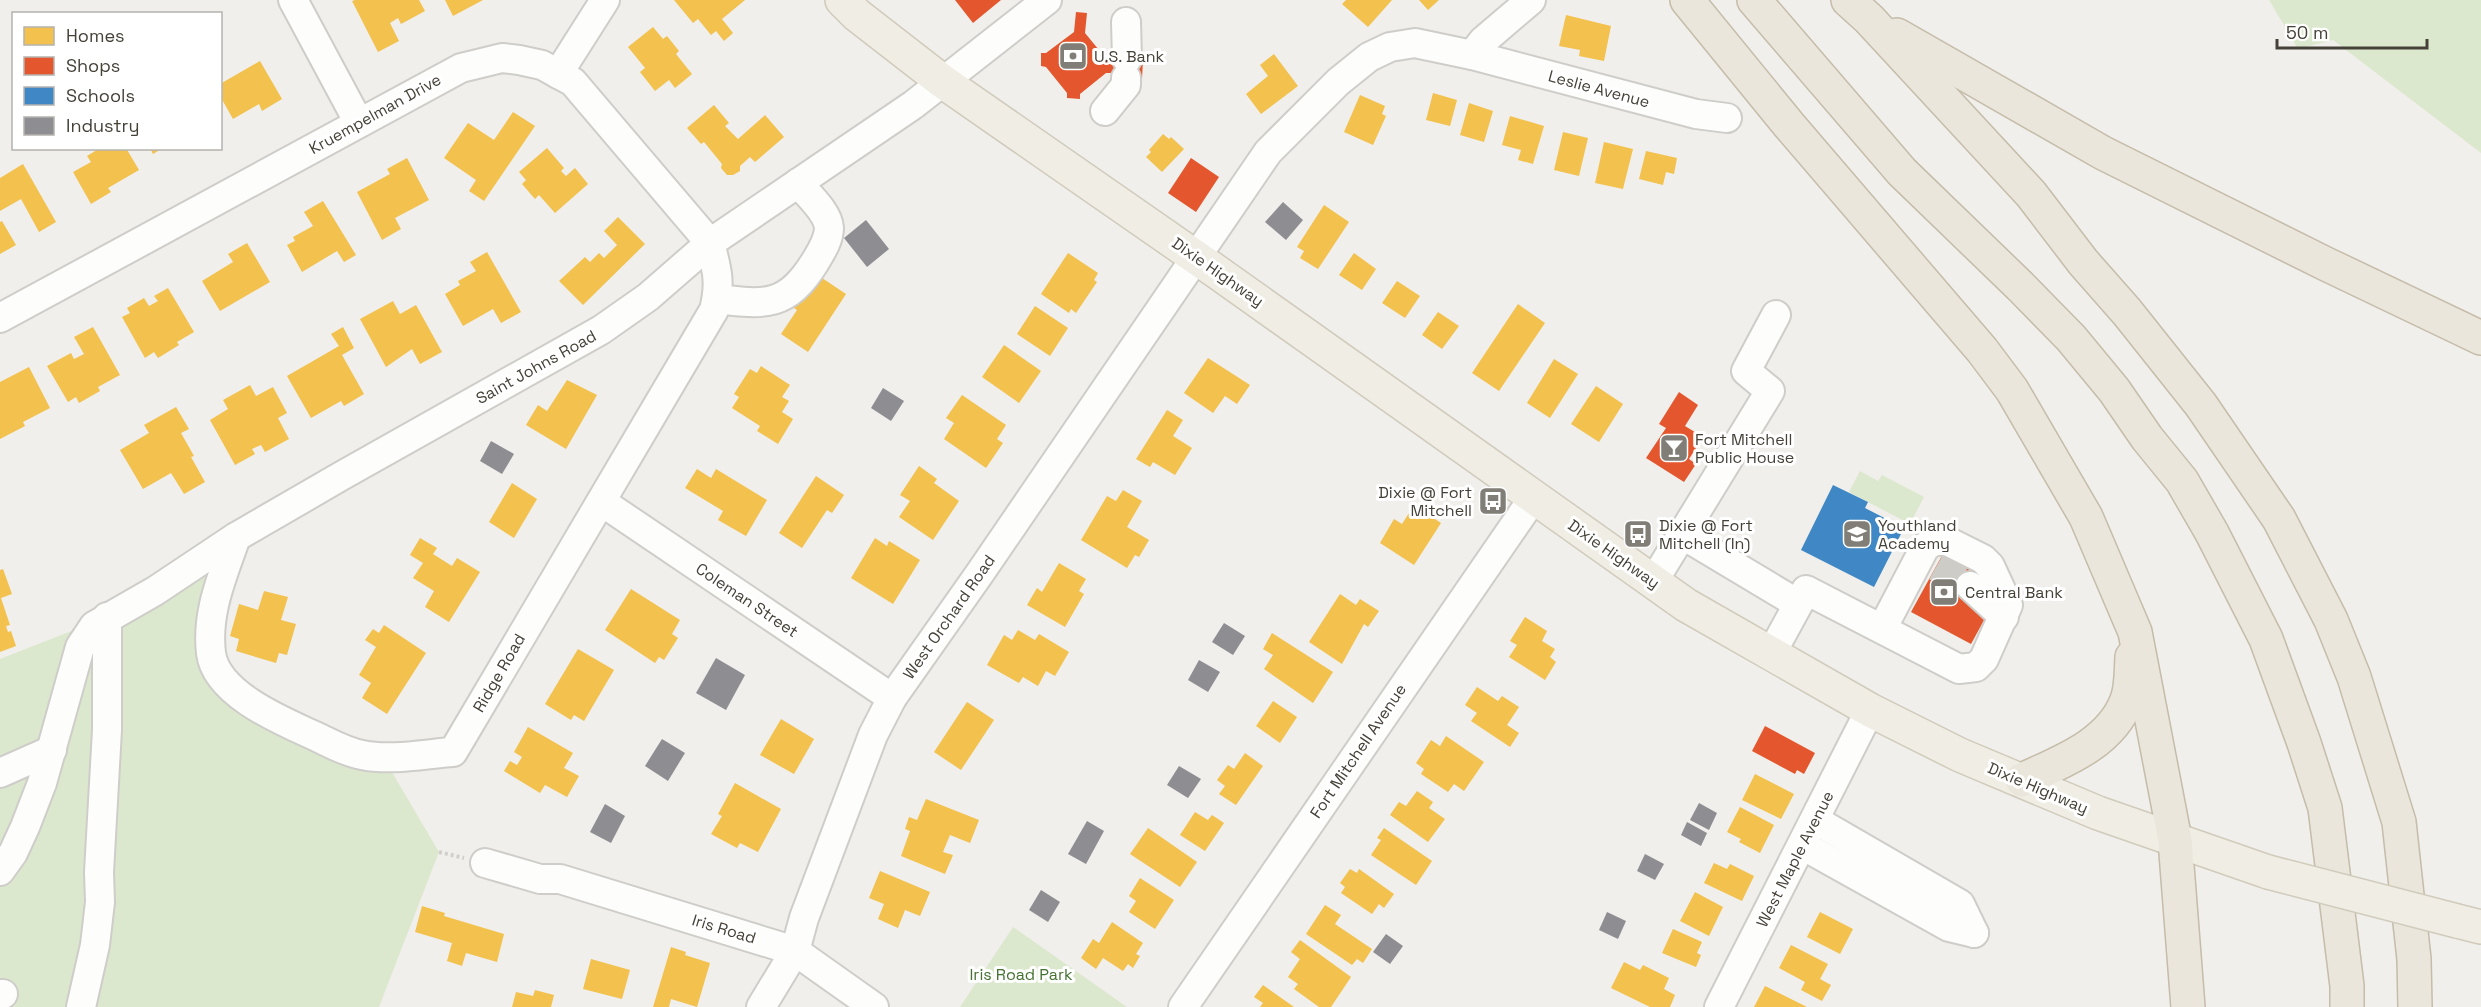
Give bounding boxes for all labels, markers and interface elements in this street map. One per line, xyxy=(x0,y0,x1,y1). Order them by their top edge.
legend xyxy=(12,12,222,150)
scale bar xyxy=(2277,12,2427,50)
text: 50 m xyxy=(2286,21,2328,44)
text: Homes xyxy=(66,24,125,47)
bank icon: U.S. Bank xyxy=(1057,40,1089,72)
place label: U.S. Bank xyxy=(1094,46,1164,67)
text: Shops xyxy=(66,54,120,77)
street label: Leslie Avenue xyxy=(1546,65,1652,113)
street label: Kruempelman Drive xyxy=(305,69,445,159)
text: Schools xyxy=(66,84,135,107)
text: Industry xyxy=(66,114,139,137)
street label: Dixie Highway xyxy=(1168,233,1268,311)
street label: Saint Johns Road xyxy=(472,325,600,409)
place label: Fort Mitchell Public House xyxy=(1695,429,1794,468)
bar icon: Fort Mitchell Public House xyxy=(1658,432,1690,464)
place label: Dixie @ Fort Mitchell xyxy=(1378,482,1472,521)
bus stop icon: Dixie @ Fort Mitchell xyxy=(1477,485,1509,517)
street label: Dixie Highway xyxy=(1564,515,1664,593)
place label: Dixie @ Fort Mitchell (In) xyxy=(1659,515,1753,554)
place label: Youthland Academy xyxy=(1878,515,1956,554)
bus stop icon: Dixie @ Fort Mitchell (In) xyxy=(1622,518,1654,550)
school or university icon: Youthland Academy xyxy=(1841,518,1873,550)
street label: West Orchard Road xyxy=(898,551,1000,683)
street label: Coleman Street xyxy=(692,558,802,642)
bank icon: Central Bank xyxy=(1928,576,1960,608)
place label: Central Bank xyxy=(1965,582,2063,603)
street label: Ridge Road xyxy=(468,630,530,716)
street label: Fort Mitchell Avenue xyxy=(1305,680,1411,822)
street label: Dixie Highway xyxy=(1984,757,2092,819)
street label: West Maple Avenue xyxy=(1752,787,1838,931)
street label: Iris Road xyxy=(690,909,758,949)
park label: Iris Road Park xyxy=(969,964,1073,985)

